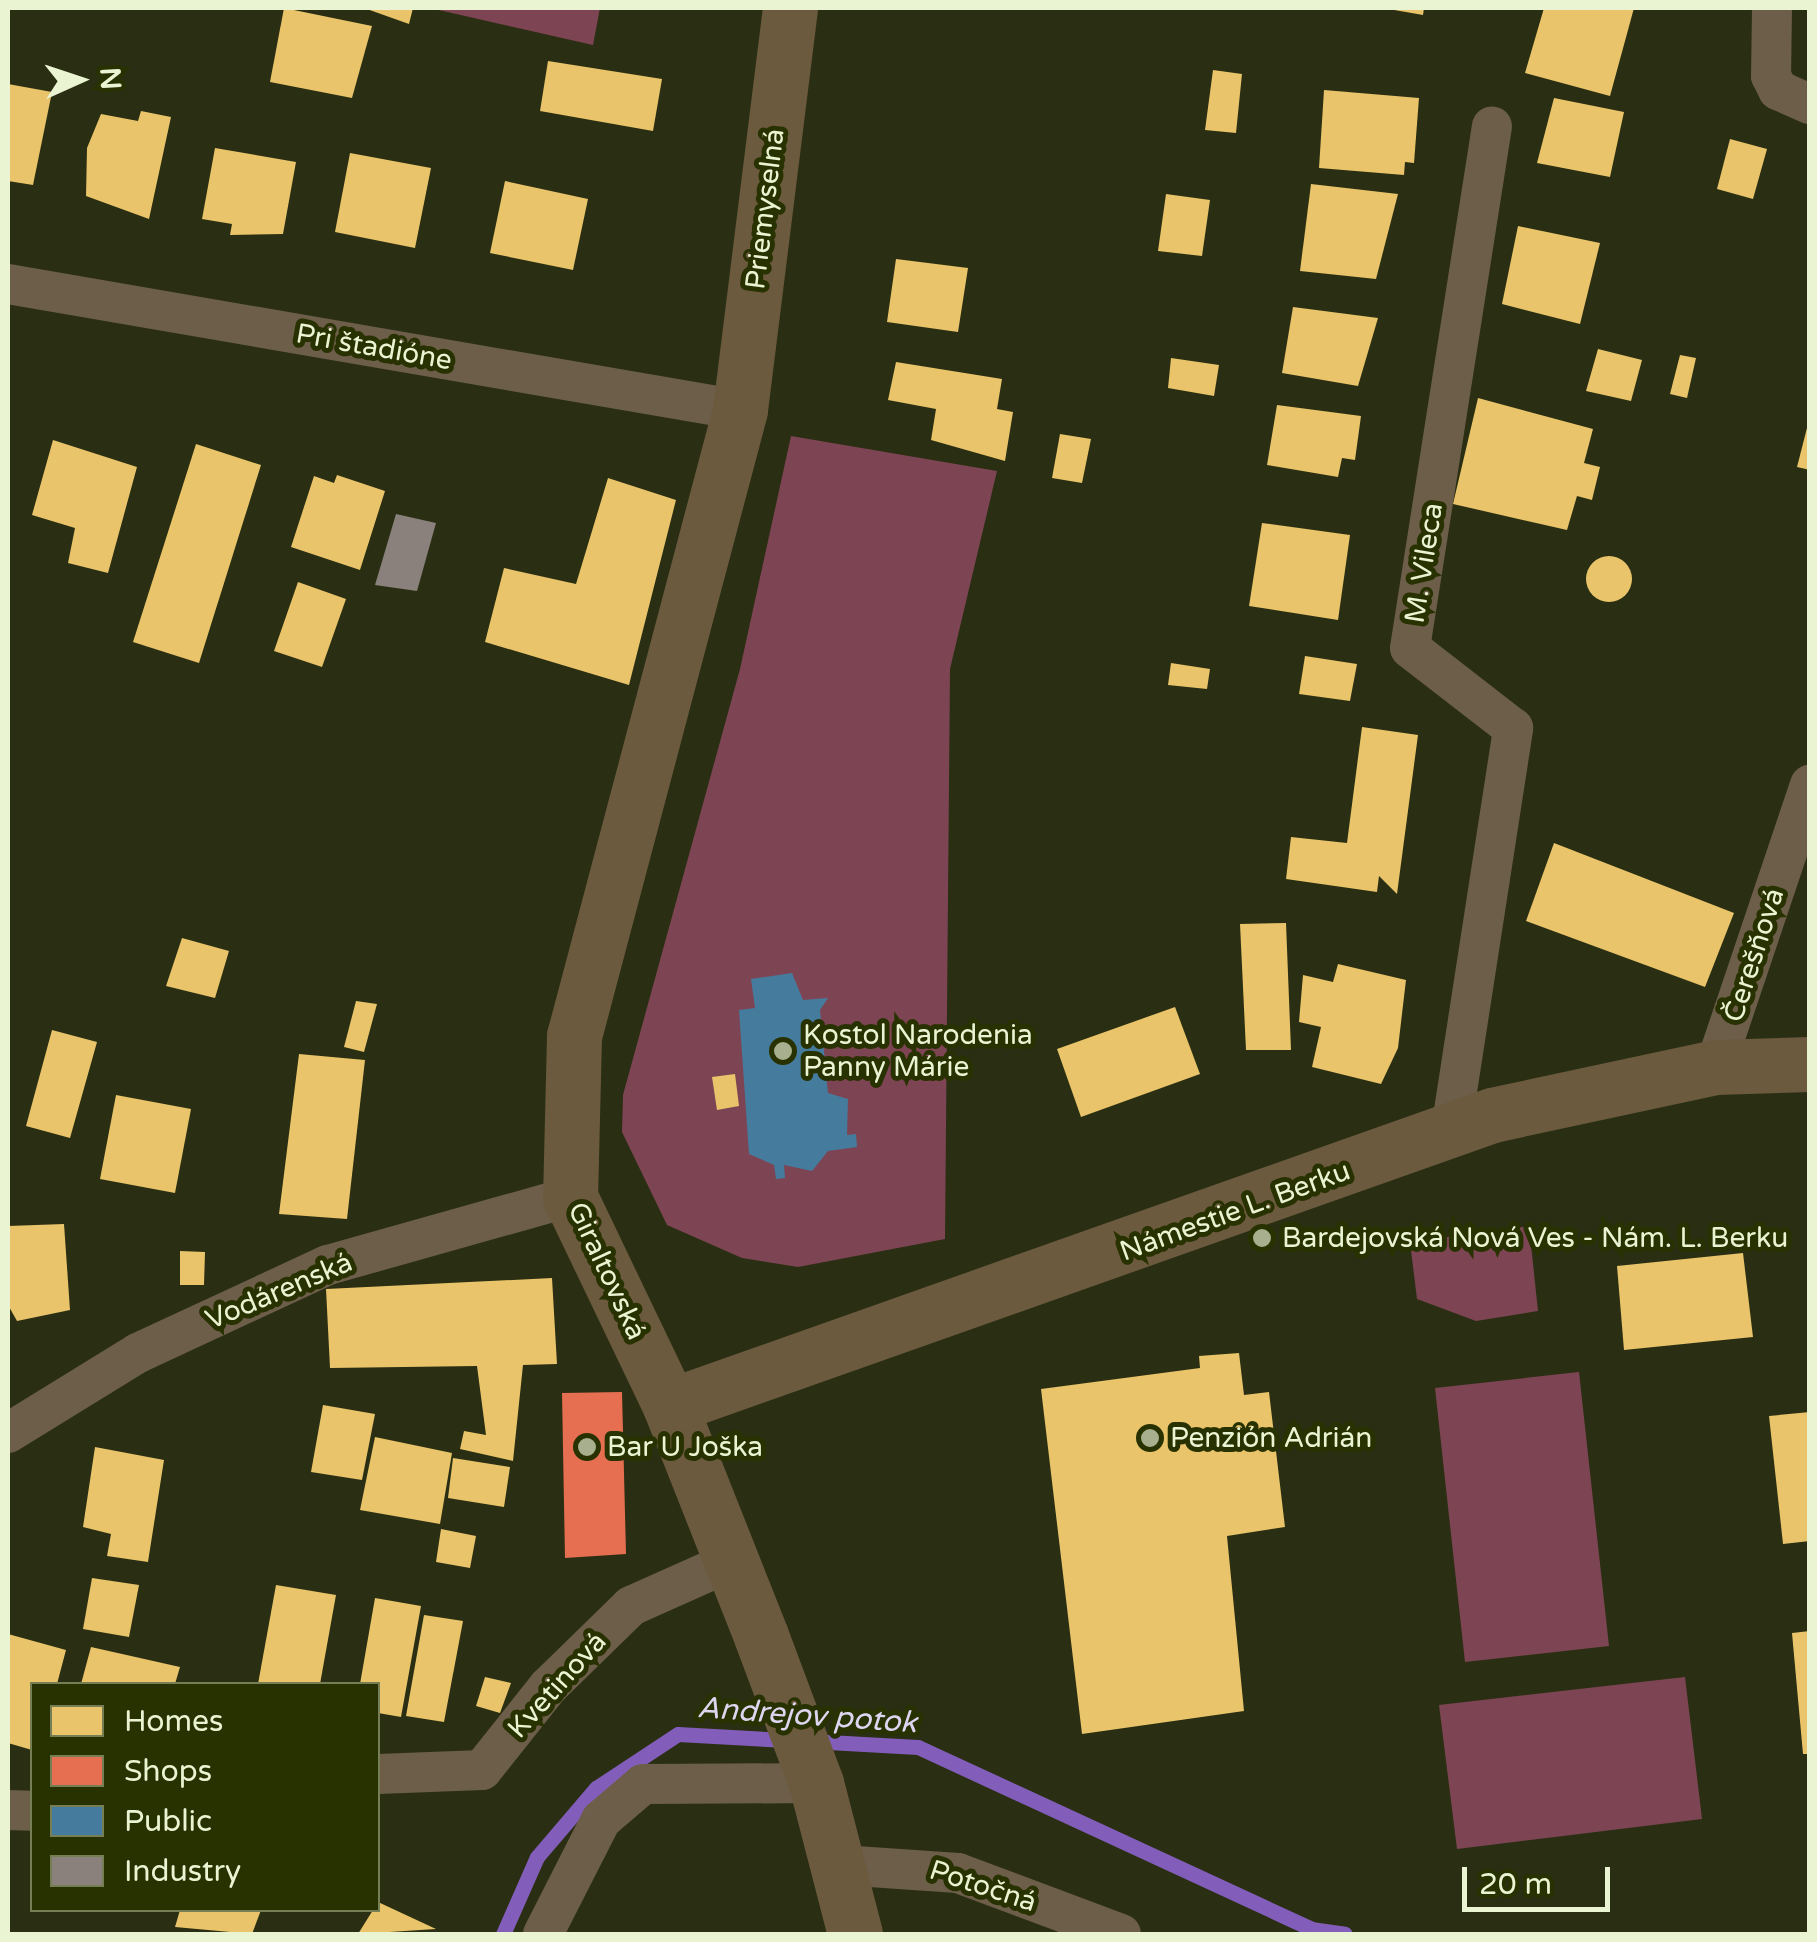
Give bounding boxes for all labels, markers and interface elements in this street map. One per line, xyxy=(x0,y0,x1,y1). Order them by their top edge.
north arrow xyxy=(30,30,130,130)
text: N xyxy=(92,66,128,91)
street label: Priemyselná xyxy=(738,127,792,291)
street label: Pri štadióne xyxy=(293,317,455,377)
street label: M. Vileca xyxy=(1398,501,1450,625)
street label: Čerešňová xyxy=(1717,884,1791,1026)
place label: Kostol Narodenia Panny Márie xyxy=(803,1018,1033,1084)
marker: Kostol Narodenia Panny Márie xyxy=(772,1040,794,1062)
street label: Námestie L. Berku xyxy=(1115,1154,1355,1268)
street label: Giraltovská xyxy=(561,1197,653,1345)
place label: Bardejovská Nová Ves - Nám. L. Berku xyxy=(1282,1221,1788,1255)
marker: Bardejovská Nová Ves - Nám. L. Berku xyxy=(1251,1227,1273,1249)
street label: Vodárenská xyxy=(201,1245,357,1337)
place label: Penzión Adrián xyxy=(1170,1421,1372,1455)
marker: Penzión Adrián xyxy=(1139,1427,1161,1449)
place label: Bar U Joška xyxy=(607,1430,763,1464)
marker: Bar U Joška xyxy=(576,1436,598,1458)
street label: Kvetinová xyxy=(501,1625,613,1745)
legend xyxy=(30,1682,380,1912)
water label: Andrejov potok xyxy=(696,1690,918,1742)
text: Homes xyxy=(124,1703,223,1740)
text: Shops xyxy=(124,1753,212,1790)
text: Public xyxy=(124,1803,212,1840)
scale bar xyxy=(1467,1847,1614,1909)
text: Industry xyxy=(124,1853,241,1890)
street label: Potočná xyxy=(925,1853,1041,1919)
text: 20 m xyxy=(1479,1866,1552,1903)

